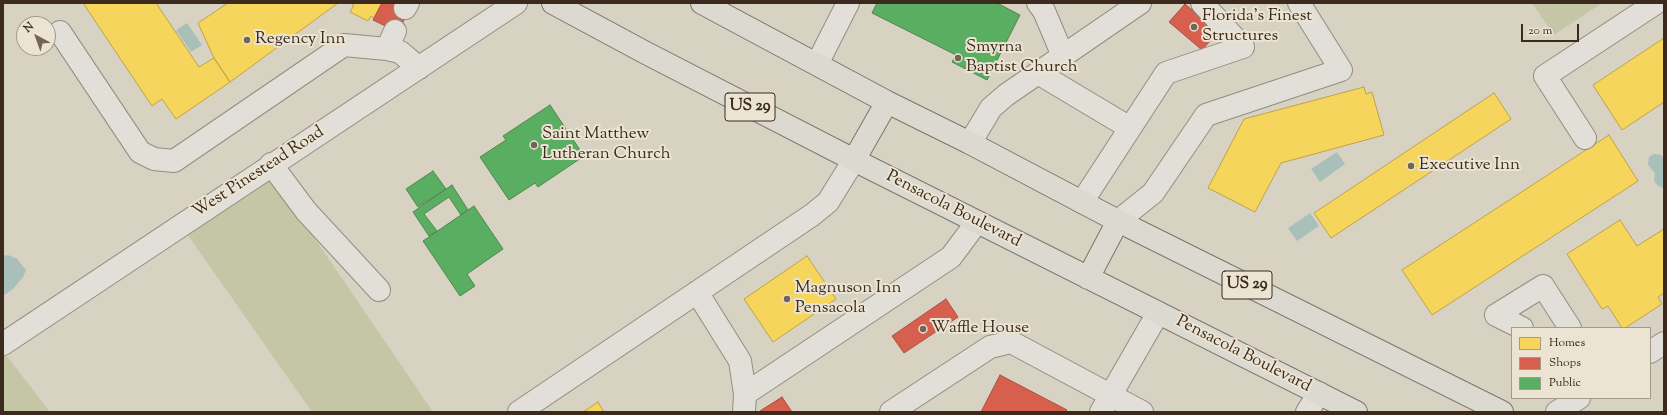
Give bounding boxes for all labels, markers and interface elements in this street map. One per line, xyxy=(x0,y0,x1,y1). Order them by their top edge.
place label: Florida's Finest Structures xyxy=(1202,7,1312,47)
north arrow xyxy=(16,16,56,56)
scale bar xyxy=(1523,16,1581,42)
text: N xyxy=(20,19,37,37)
marker: Florida's Finest Structures xyxy=(1189,22,1199,32)
text: 20 m xyxy=(1528,22,1552,40)
place label: Regency Inn xyxy=(255,30,346,50)
marker: Regency Inn xyxy=(242,35,252,45)
place label: Smyrna Baptist Church xyxy=(966,38,1078,78)
marker: Smyrna Baptist Church xyxy=(953,53,963,63)
road number: US 29 xyxy=(725,93,775,121)
street label: West Pinestead Road xyxy=(189,123,329,223)
place label: Saint Matthew Lutheran Church xyxy=(542,125,671,165)
marker: Saint Matthew Lutheran Church xyxy=(529,140,539,150)
place label: Executive Inn xyxy=(1419,156,1520,176)
marker: Executive Inn xyxy=(1406,161,1416,171)
street label: Pensacola Boulevard xyxy=(882,167,1024,253)
road number: US 29 xyxy=(1222,271,1272,299)
place label: Magnuson Inn Pensacola xyxy=(795,279,902,319)
marker: Magnuson Inn Pensacola xyxy=(782,294,792,304)
street label: Pensacola Boulevard xyxy=(1172,312,1314,398)
place label: Waffle House xyxy=(931,319,1029,339)
marker: Waffle House xyxy=(918,324,928,334)
legend xyxy=(1511,327,1651,399)
text: Homes xyxy=(1549,334,1585,352)
text: Shops xyxy=(1549,354,1581,372)
text: Public xyxy=(1549,374,1581,392)

